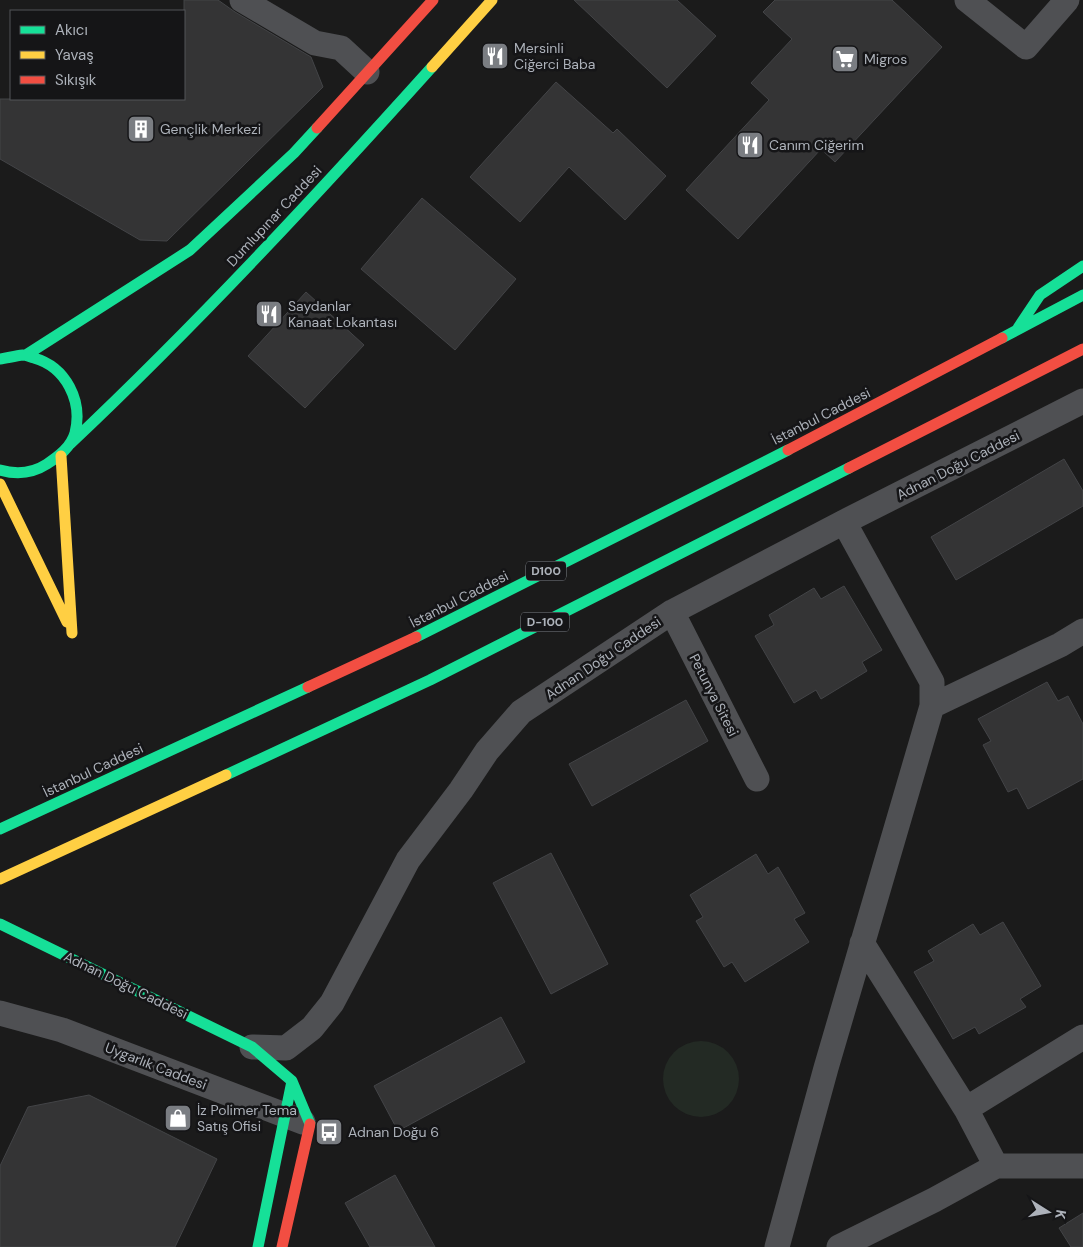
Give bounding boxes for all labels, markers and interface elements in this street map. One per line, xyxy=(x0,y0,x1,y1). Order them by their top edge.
legend xyxy=(10,10,185,100)
text: Akıcı xyxy=(55,20,88,40)
place label: Mersinli Ciğerci Baba xyxy=(514,39,595,73)
restaurant icon: Mersinli Ciğerci Baba xyxy=(480,41,510,71)
supermarket icon: Migros xyxy=(830,44,860,74)
text: Yavaş xyxy=(55,45,94,65)
place label: Migros xyxy=(864,50,907,68)
text: Sıkışık xyxy=(55,70,97,90)
building icon: Gençlik Merkezi xyxy=(126,114,156,144)
place label: Gençlik Merkezi xyxy=(160,120,261,138)
restaurant icon: Canım Ciğerim xyxy=(735,130,765,160)
place label: Canım Ciğerim xyxy=(769,136,864,154)
street label: Dumlupınar Caddesi xyxy=(223,162,325,270)
place label: Saydanlar Kanaat Lokantası xyxy=(288,297,397,331)
restaurant icon: Saydanlar Kanaat Lokantası xyxy=(254,299,284,329)
street label: İstanbul Caddesi xyxy=(769,383,873,449)
street label: Adnan Doğu Caddesi xyxy=(893,426,1023,504)
road number: D100 xyxy=(526,562,566,580)
street label: İstanbul Caddesi xyxy=(407,566,511,632)
road number: D-100 xyxy=(521,612,569,632)
street label: Adnan Doğu Caddesi xyxy=(542,613,664,703)
street label: Petunya Sitesi xyxy=(685,651,743,739)
street label: İstanbul Caddesi xyxy=(40,739,146,801)
street label: Adnan Doğu Caddesi xyxy=(61,947,191,1023)
street label: Uygarlık Caddesi xyxy=(102,1038,210,1094)
place label: İz Polimer Tema Satış Ofisi xyxy=(197,1101,297,1135)
shop icon: İz Polimer Tema Satış Ofisi xyxy=(163,1103,193,1133)
bus stop icon: Adnan Doğu 6 xyxy=(314,1117,344,1147)
place label: Adnan Doğu 6 xyxy=(348,1123,439,1141)
north arrow xyxy=(1023,1187,1073,1237)
text: K xyxy=(1051,1208,1070,1221)

